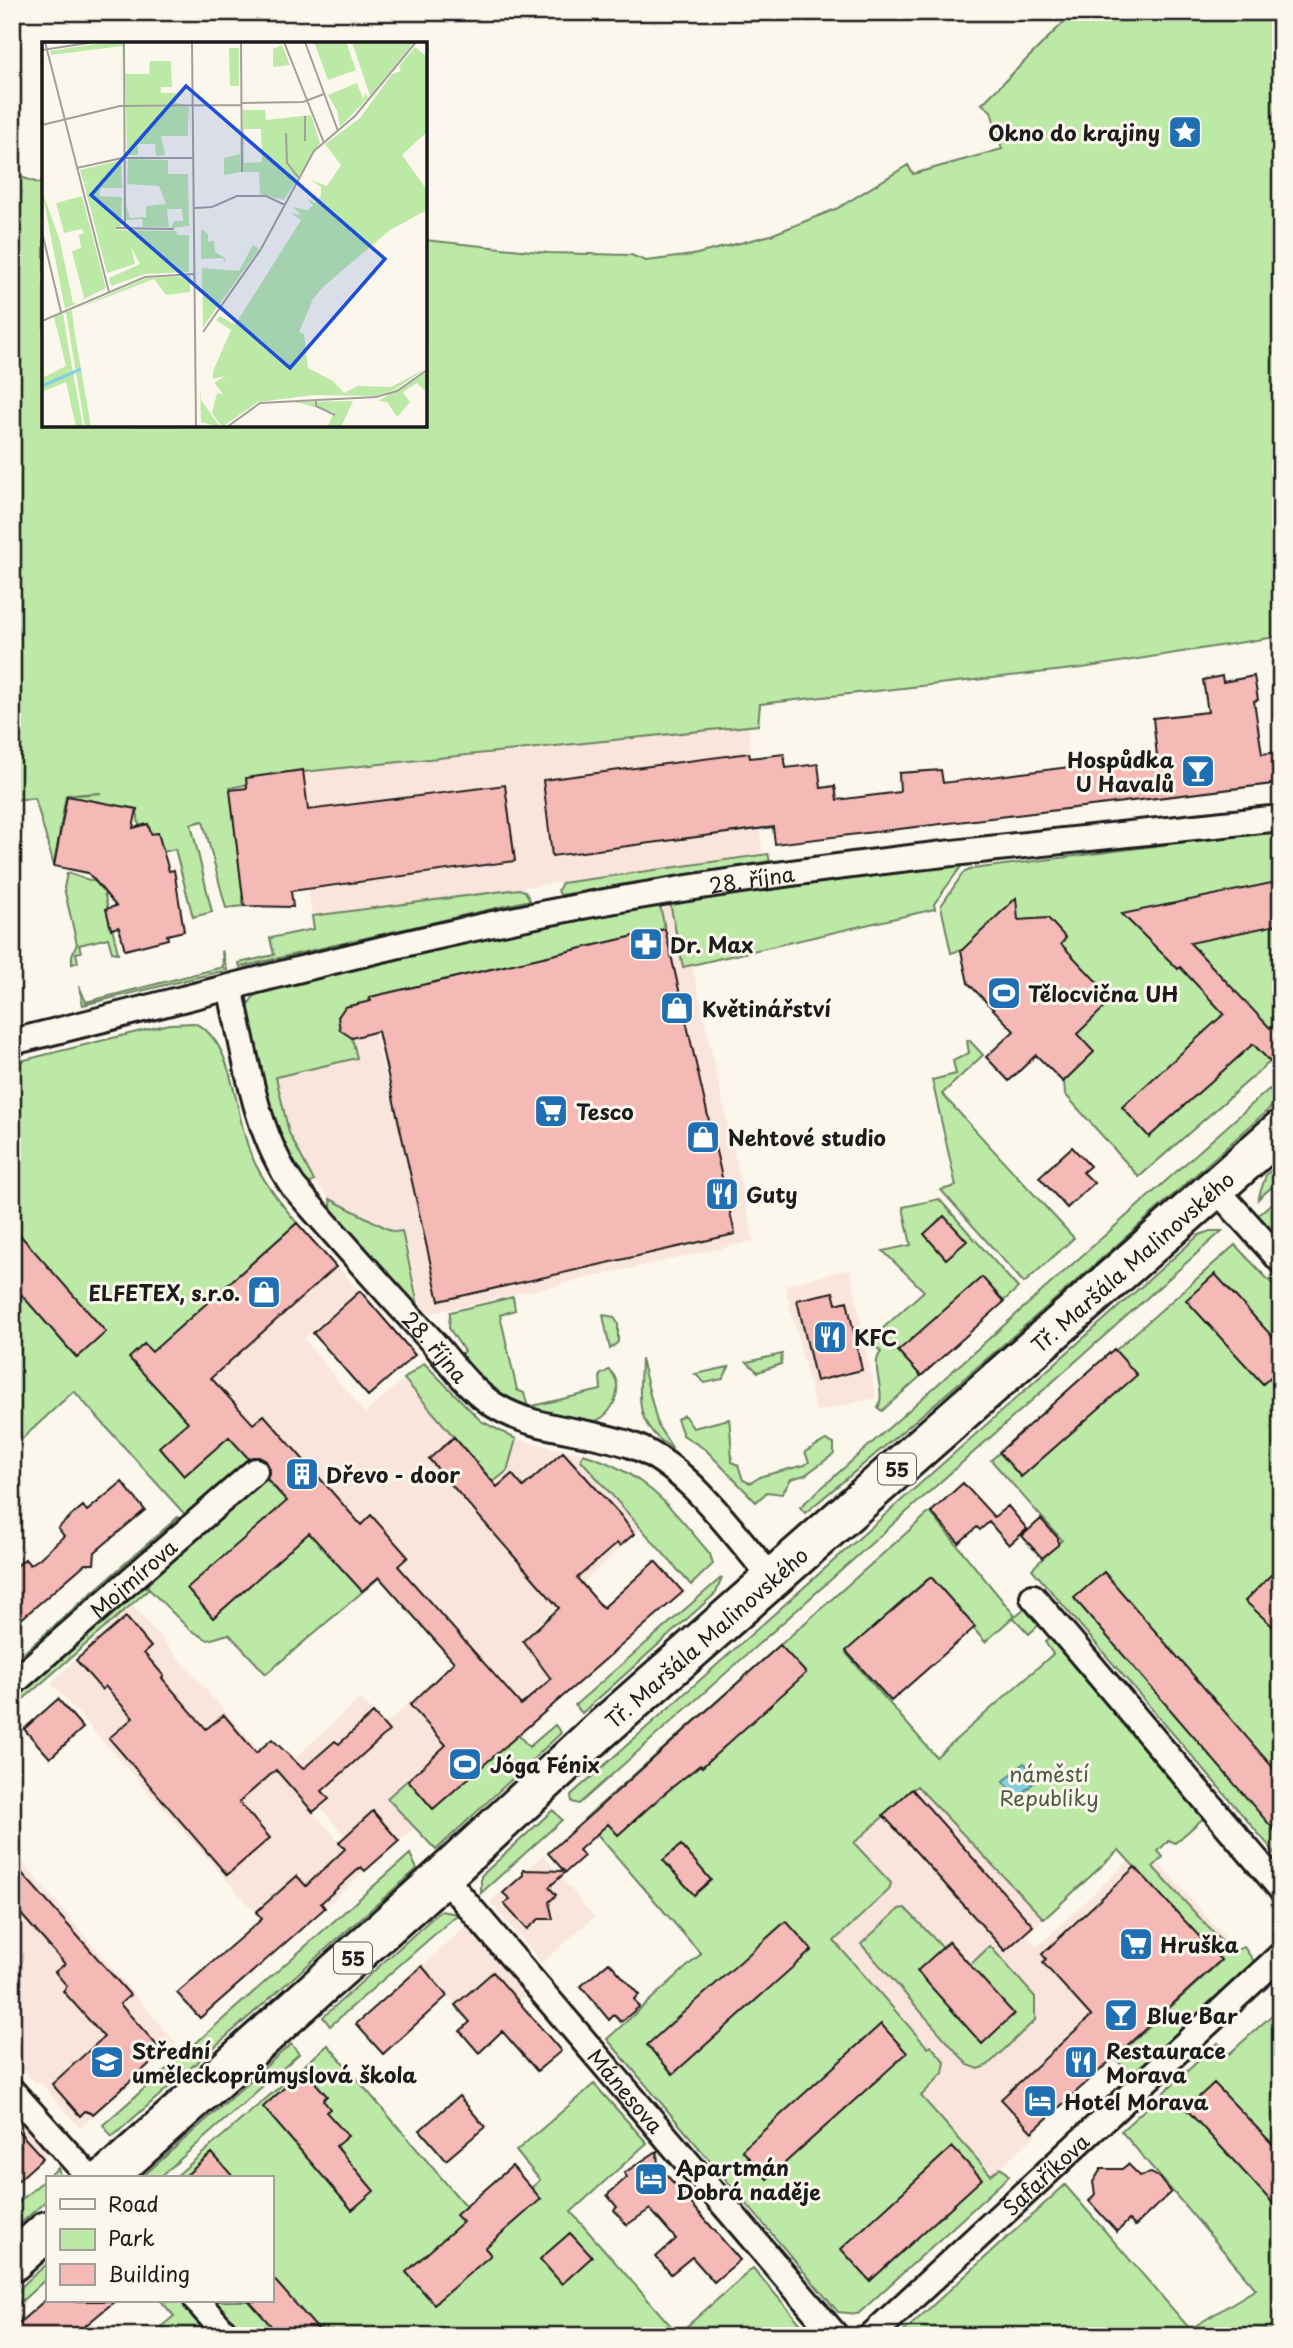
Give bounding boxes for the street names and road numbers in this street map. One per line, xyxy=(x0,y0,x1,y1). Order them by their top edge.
street label: 28. října xyxy=(707,857,796,901)
street label: Tř. Maršála Malinovského xyxy=(1023,1163,1241,1360)
street label: 28. října xyxy=(395,1303,476,1390)
road number: 55 xyxy=(878,1454,916,1484)
street label: Mojmírova xyxy=(82,1531,184,1625)
street label: Tř. Maršála Malinovského xyxy=(597,1539,815,1735)
road number: 55 xyxy=(334,1942,372,1974)
street label: Mánesova xyxy=(581,2041,672,2140)
street label: Šafaříkova xyxy=(995,2125,1096,2223)

